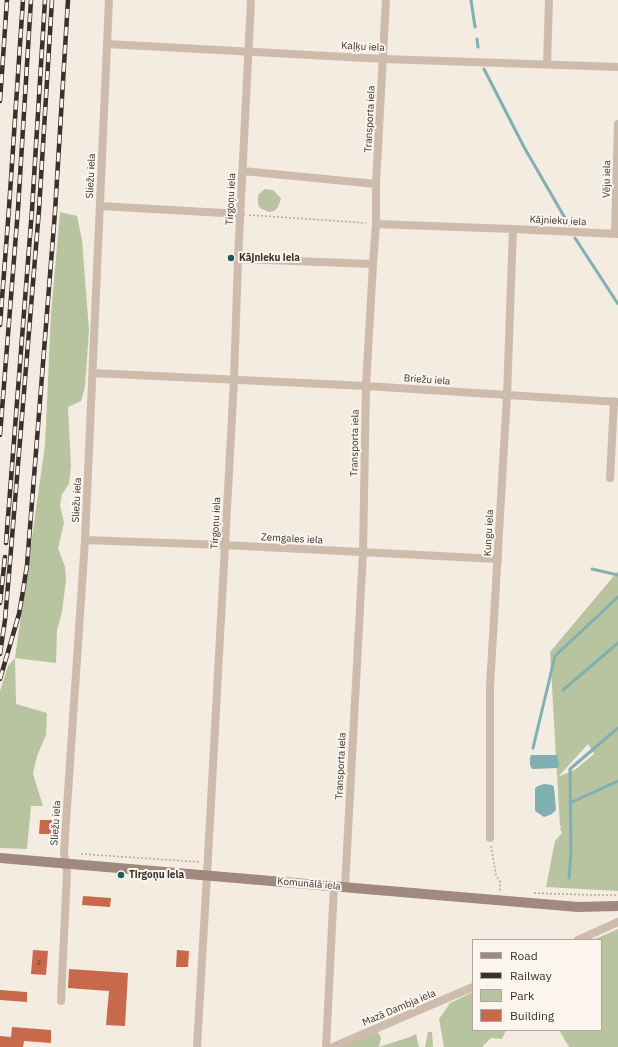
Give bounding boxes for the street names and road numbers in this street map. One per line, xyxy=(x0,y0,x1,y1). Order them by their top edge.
street label: Kaļķu iela xyxy=(341,40,385,54)
street label: Transporta iela xyxy=(362,85,378,153)
street label: Sliežu iela xyxy=(84,153,98,199)
street label: Vēju iela xyxy=(601,160,613,198)
street label: Tirgoņu iela xyxy=(224,173,238,225)
street label: Kājnieku iela xyxy=(529,214,587,228)
street label: Briežu iela xyxy=(403,372,451,388)
street label: Transporta iela xyxy=(348,409,362,477)
street label: Sliežu iela xyxy=(70,477,84,523)
street label: Tirgoņu iela xyxy=(209,497,223,549)
street label: Kungu iela xyxy=(482,509,496,557)
street label: Zemgales iela xyxy=(261,531,323,547)
street label: Transporta iela xyxy=(333,732,349,800)
street label: Sliežu iela xyxy=(48,800,64,846)
street label: Komunālā iela xyxy=(277,875,341,893)
street label: Mazā Dambja iela xyxy=(360,987,438,1029)

